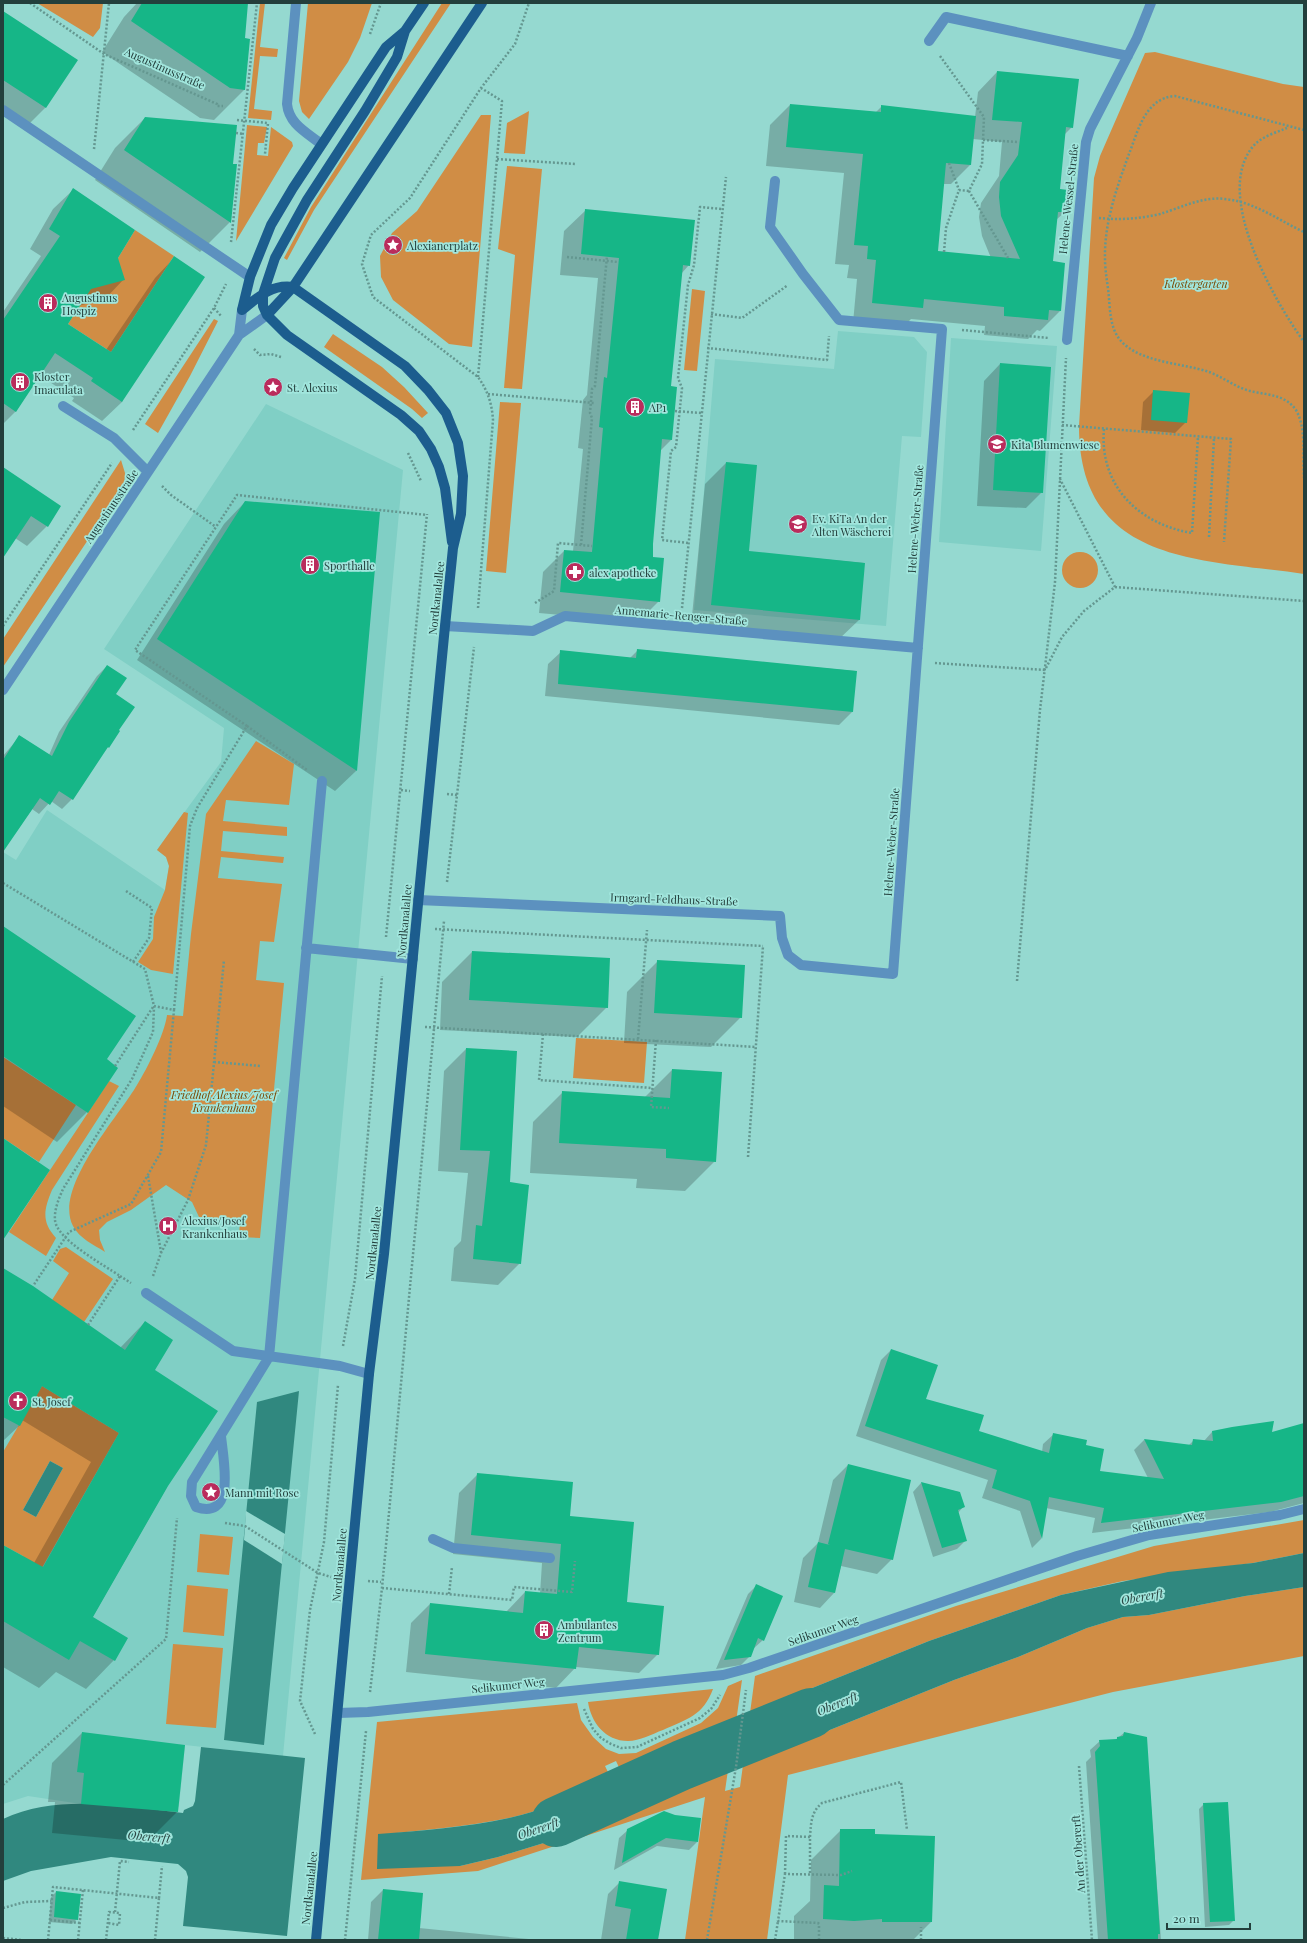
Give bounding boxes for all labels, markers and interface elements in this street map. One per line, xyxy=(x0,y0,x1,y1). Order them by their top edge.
street label: Augustinusstraße xyxy=(122,43,208,93)
street label: Helene-Wessel-Straße xyxy=(1055,143,1081,255)
place icon: Alexianerplatz xyxy=(382,234,404,256)
place label: Alexianerplatz xyxy=(406,238,478,253)
park label: Klostergarten xyxy=(1163,276,1228,291)
place label: Augustinus Hospiz xyxy=(61,290,117,318)
building icon: Augustinus Hospiz xyxy=(37,292,59,314)
place label: Kloster Imaculata xyxy=(34,369,83,397)
building icon: Kloster Imaculata xyxy=(9,371,31,393)
place icon: St. Alexius xyxy=(262,376,284,398)
place label: St. Alexius xyxy=(287,380,338,395)
building icon: AP1 xyxy=(624,396,646,418)
place label: AP1 xyxy=(648,400,666,415)
school or university icon: Kita Blumenwiese xyxy=(986,433,1008,455)
place label: Kita Blumenwiese xyxy=(1011,437,1100,452)
street label: Helene-Weber-Straße xyxy=(904,464,926,574)
street label: Augustinusstraße xyxy=(80,466,142,547)
place label: Ev. KiTa An der Alten Wäscherei xyxy=(811,511,891,539)
school or university icon: Ev. KiTa An der Alten Wäscherei xyxy=(787,513,809,535)
building icon: Sporthalle xyxy=(299,554,321,576)
place label: Sporthalle xyxy=(324,558,375,573)
street label: Nordkanalallee xyxy=(425,560,447,636)
pharmacy icon: alex apotheke xyxy=(564,561,586,583)
place label: alex apotheke xyxy=(589,565,657,580)
street label: Annemarie-Renger-Straße xyxy=(613,602,748,628)
street label: Helene-Weber-Straße xyxy=(880,787,902,897)
street label: Nordkanalallee xyxy=(393,883,415,959)
street label: Irmgard-Feldhaus-Straße xyxy=(610,889,739,909)
park label: Friedhof Alexius/Josef Krankenhaus xyxy=(170,1087,280,1115)
street label: Nordkanalallee xyxy=(362,1205,384,1281)
place label: Alexius/Josef Krankenhaus xyxy=(181,1213,247,1241)
hospital icon: Alexius/Josef Krankenhaus xyxy=(157,1215,179,1237)
church icon: St. Josef xyxy=(7,1390,29,1412)
place label: St. Josef xyxy=(32,1394,72,1409)
place icon: Mann mit Rose xyxy=(200,1481,222,1503)
place label: Mann mit Rose xyxy=(225,1485,299,1500)
street label: Selikumer Weg xyxy=(1131,1507,1206,1535)
street label: Nordkanalallee xyxy=(328,1527,350,1603)
water label: Obererft xyxy=(1119,1584,1165,1608)
street label: Selikumer Weg xyxy=(786,1611,860,1649)
place label: Ambulantes Zentrum xyxy=(557,1617,617,1645)
building icon: Ambulantes Zentrum xyxy=(533,1619,555,1641)
street label: Selikumer Weg xyxy=(471,1674,545,1696)
water label: Obererft xyxy=(814,1687,861,1718)
water label: Obererft xyxy=(515,1813,562,1843)
street label: An der Obererft xyxy=(1068,1814,1088,1895)
water label: Obererft xyxy=(127,1826,172,1846)
street label: Nordkanalallee xyxy=(298,1850,320,1926)
scale bar xyxy=(1167,1905,1250,1931)
text: 20 m xyxy=(1173,1910,1200,1926)

